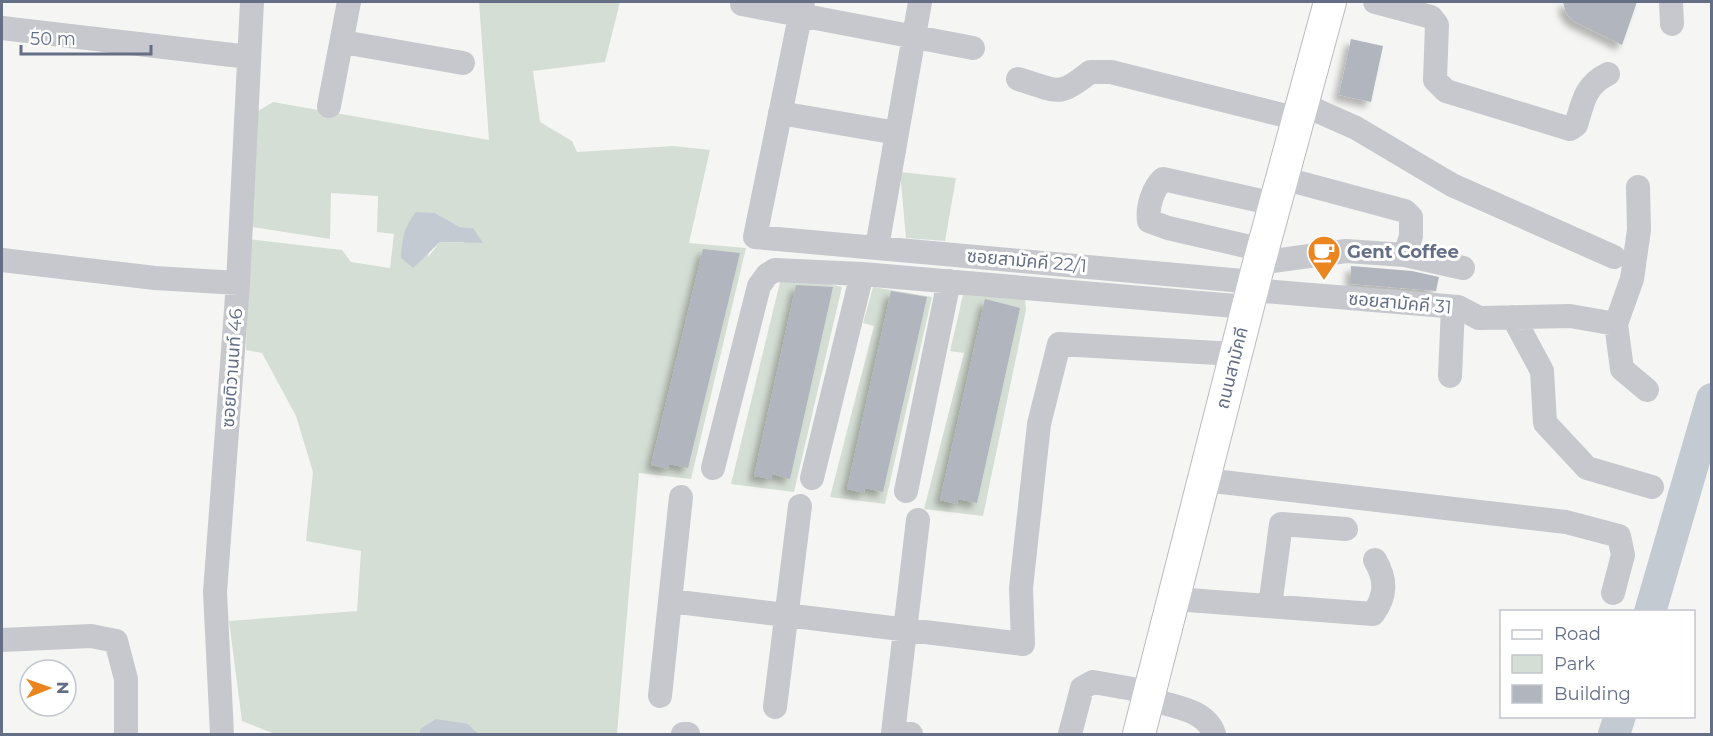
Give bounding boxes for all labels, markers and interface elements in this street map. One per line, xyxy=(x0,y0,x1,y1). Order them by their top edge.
scale bar xyxy=(21,18,152,56)
text: 50 m xyxy=(30,28,76,50)
cafe icon: Gent Coffee xyxy=(1306,234,1342,281)
place label: Gent Coffee xyxy=(1347,241,1459,263)
street label: ซอยสามัคคี 22/1 xyxy=(966,245,1088,277)
street label: ซอยสามัคคี 31 xyxy=(1348,288,1452,318)
street label: ซอยติวานนท์ 46 xyxy=(217,308,247,428)
street label: ถนนสามัคคี xyxy=(1211,325,1253,411)
legend xyxy=(1500,610,1695,718)
text: Road xyxy=(1554,623,1601,645)
text: Park xyxy=(1554,653,1595,675)
north arrow xyxy=(18,658,78,718)
text: N xyxy=(53,681,72,694)
text: Building xyxy=(1554,683,1631,705)

